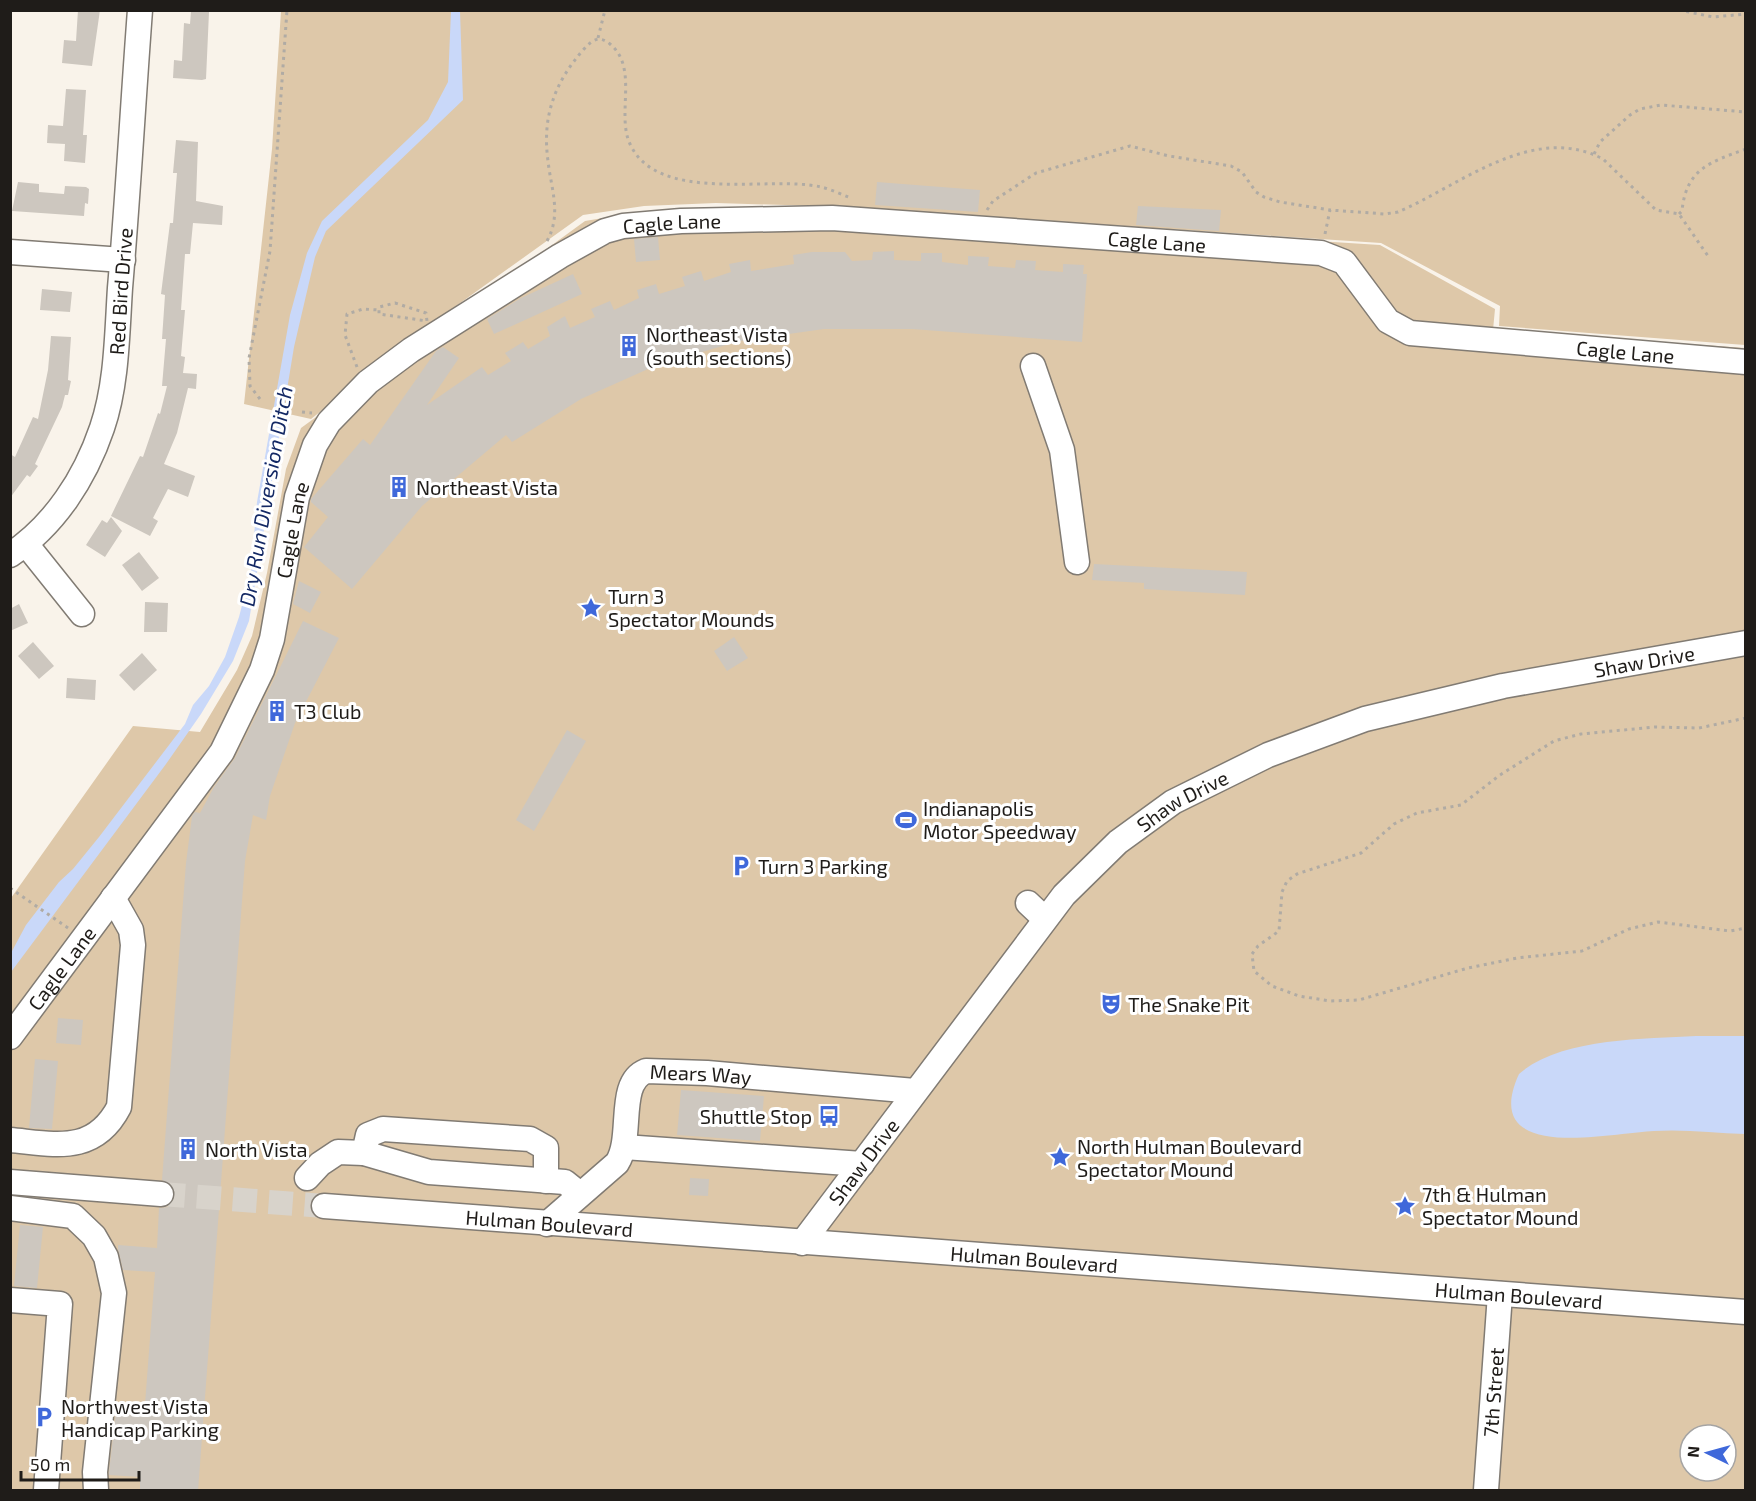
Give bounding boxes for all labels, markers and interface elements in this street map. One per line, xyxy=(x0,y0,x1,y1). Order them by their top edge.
street label: Cagle Lane xyxy=(622,208,721,238)
street label: Cagle Lane xyxy=(1107,226,1207,257)
street label: Red Bird Drive xyxy=(104,227,137,356)
place label: Northeast Vista (south sections) xyxy=(646,322,791,369)
building icon: Northeast Vista (south sections) xyxy=(617,334,641,358)
street label: Cagle Lane xyxy=(1575,335,1675,368)
water label: Dry Run Diversion Ditch xyxy=(233,384,298,608)
building icon: Northeast Vista xyxy=(387,475,411,499)
place label: Northeast Vista xyxy=(416,475,558,499)
street label: Cagle Lane xyxy=(271,478,314,580)
place label: Turn 3 Spectator Mounds xyxy=(608,584,775,631)
place icon: Turn 3 Spectator Mounds xyxy=(579,596,603,620)
street label: Shaw Drive xyxy=(1592,640,1696,682)
building icon: T3 Club xyxy=(265,699,289,723)
place label: T3 Club xyxy=(294,699,361,723)
street label: Shaw Drive xyxy=(1132,765,1232,837)
place label: Indianapolis Motor Speedway xyxy=(923,796,1077,843)
sports icon: Indianapolis Motor Speedway xyxy=(894,808,918,832)
parking icon: Turn 3 Parking xyxy=(729,854,753,878)
place label: Turn 3 Parking xyxy=(758,854,888,878)
street label: Cagle Lane xyxy=(22,921,100,1015)
theatre icon: The Snake Pit xyxy=(1099,992,1123,1016)
place label: The Snake Pit xyxy=(1128,992,1250,1016)
street label: Mears Way xyxy=(649,1059,753,1089)
place label: Shuttle Stop xyxy=(700,1104,812,1128)
bus stop icon: Shuttle Stop xyxy=(817,1104,841,1128)
street label: Shaw Drive xyxy=(823,1114,904,1209)
place label: North Hulman Boulevard Spectator Mound xyxy=(1077,1134,1302,1181)
building icon: North Vista xyxy=(176,1137,200,1161)
place label: North Vista xyxy=(205,1137,308,1161)
place icon: North Hulman Boulevard Spectator Mound xyxy=(1048,1145,1072,1169)
place label: 7th & Hulman Spectator Mound xyxy=(1422,1182,1578,1229)
place icon: 7th & Hulman Spectator Mound xyxy=(1393,1194,1417,1218)
street label: Hulman Boulevard xyxy=(465,1205,634,1241)
street label: Hulman Boulevard xyxy=(949,1241,1119,1277)
street label: Hulman Boulevard xyxy=(1434,1277,1603,1313)
street label: 7th Street xyxy=(1478,1346,1508,1438)
place label: Northwest Vista Handicap Parking xyxy=(61,1394,219,1441)
parking icon: Northwest Vista Handicap Parking xyxy=(32,1405,56,1429)
north arrow xyxy=(1678,1423,1738,1483)
scale bar xyxy=(21,1444,140,1482)
text: N xyxy=(1683,1445,1703,1458)
text: 50 m xyxy=(30,1453,70,1475)

